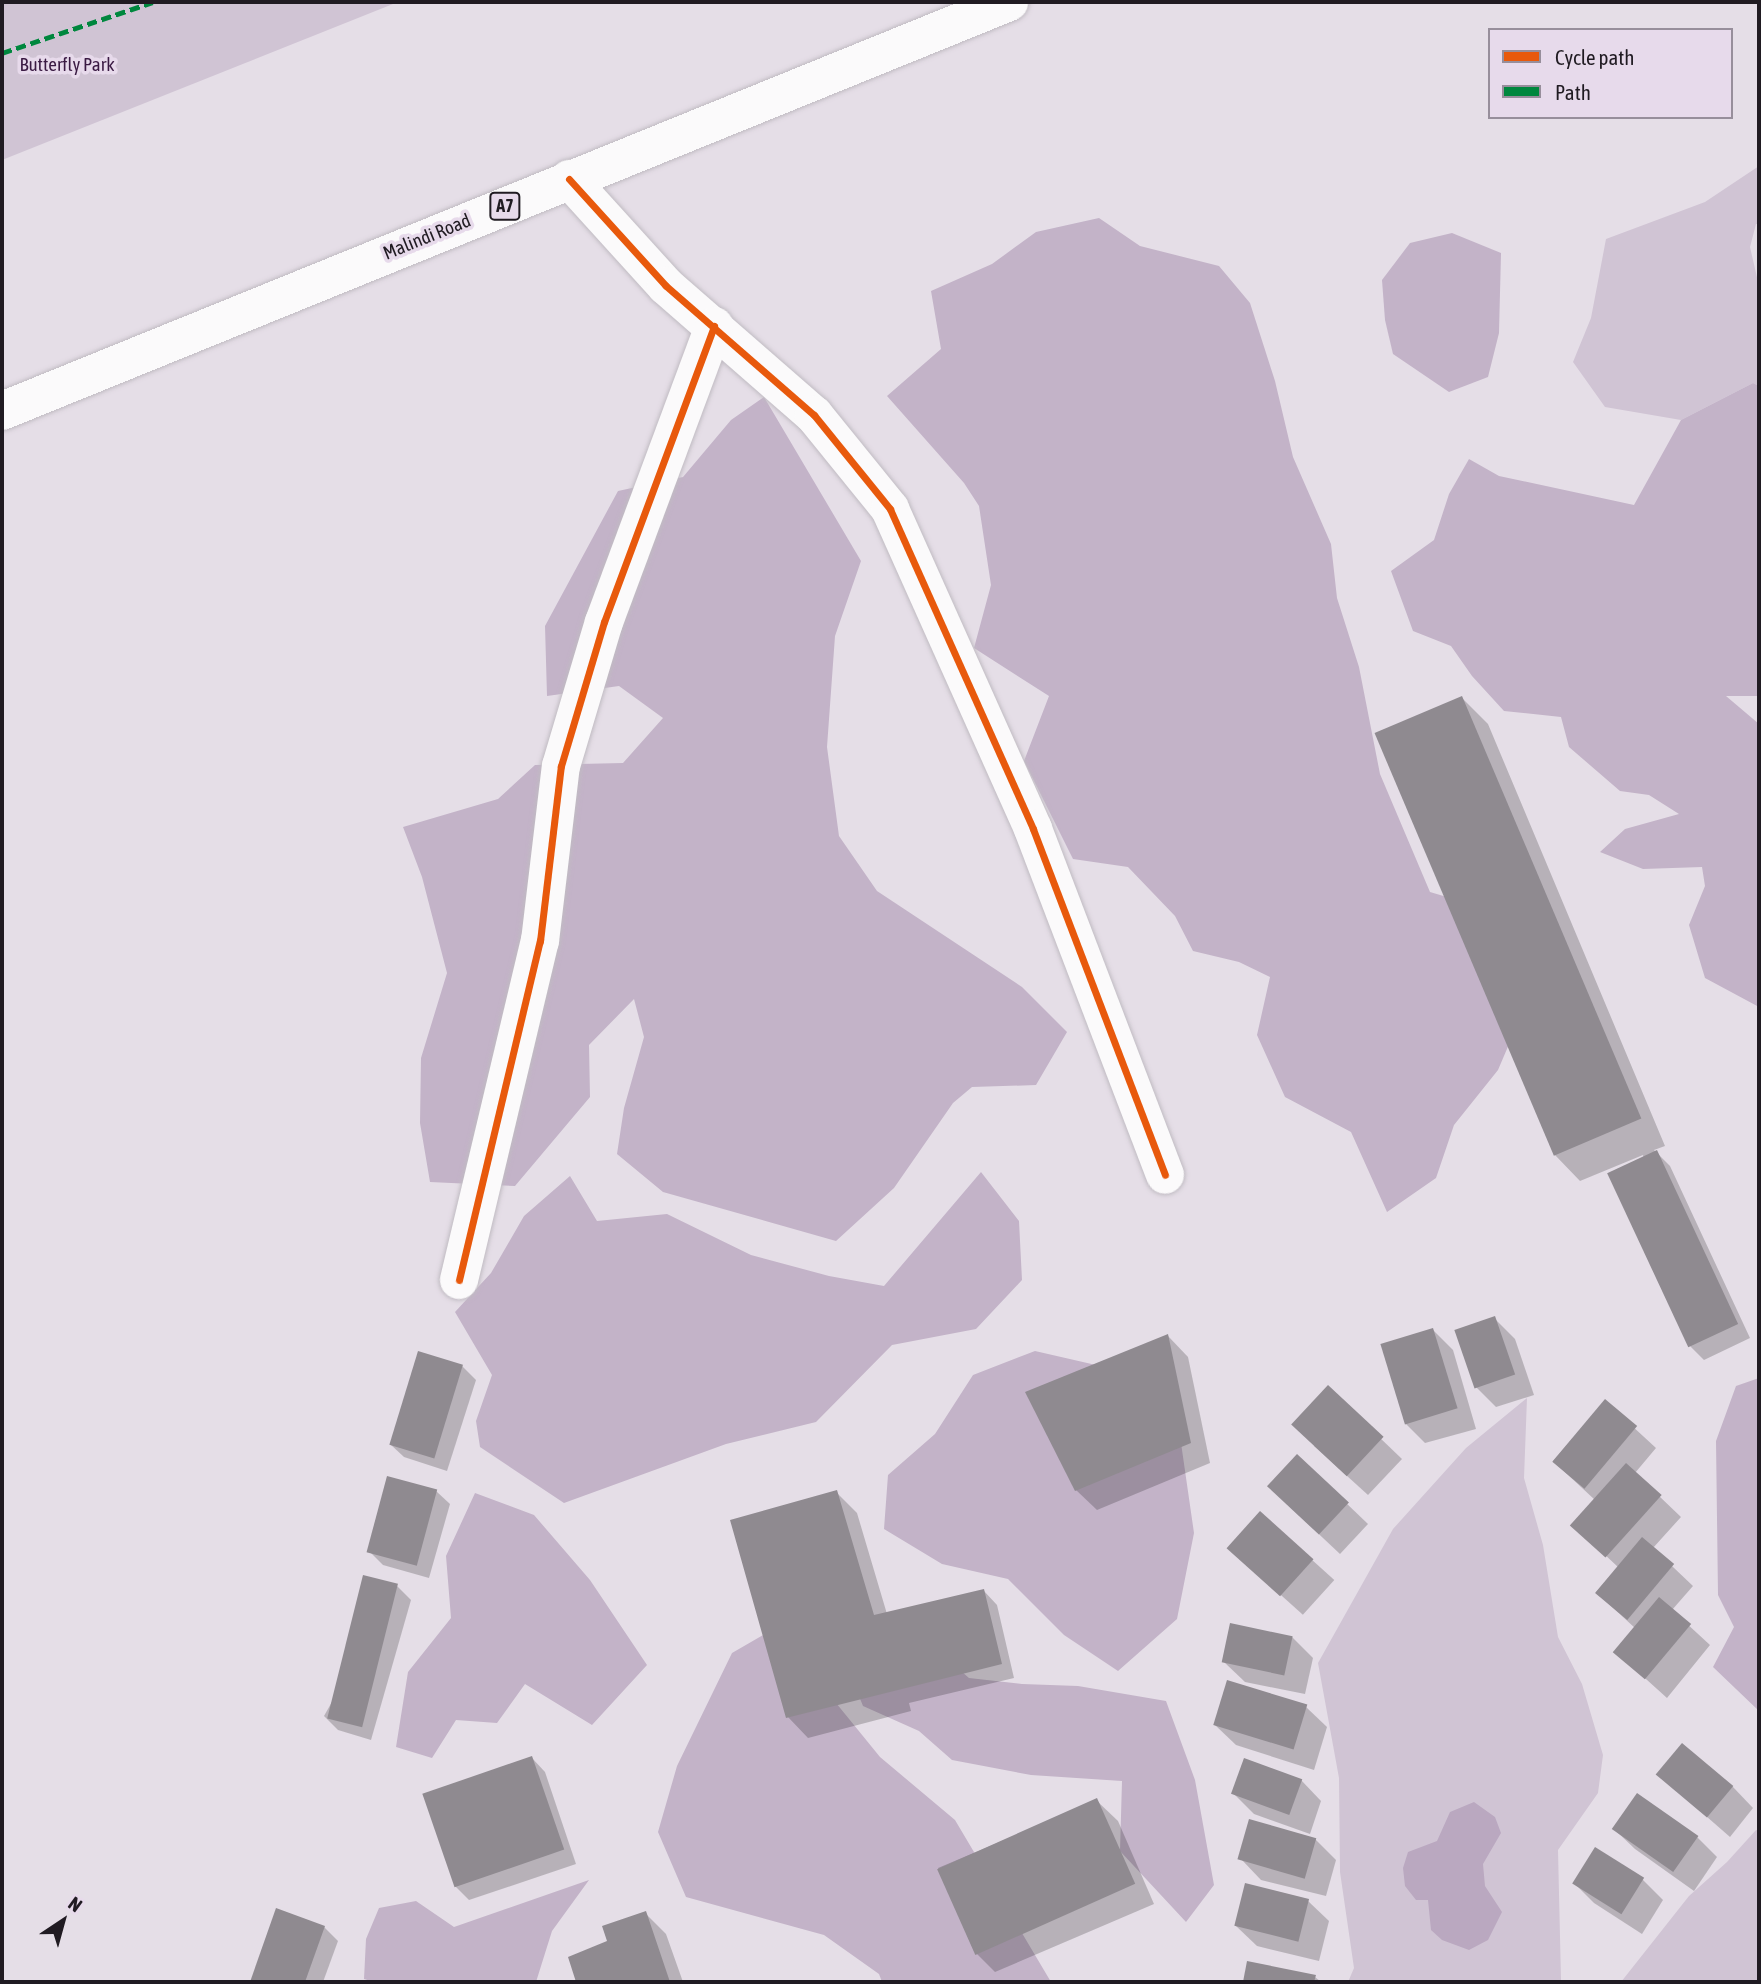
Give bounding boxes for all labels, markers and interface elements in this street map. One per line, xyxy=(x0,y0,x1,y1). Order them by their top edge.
legend xyxy=(1488,28,1733,119)
text: Cycle path xyxy=(1555,45,1634,69)
park label: Butterfly Park xyxy=(19,54,115,76)
text: Path xyxy=(1555,80,1591,104)
road number: A7 xyxy=(489,191,521,220)
street label: Malindi Road xyxy=(380,209,474,265)
north arrow xyxy=(28,1886,98,1956)
text: N xyxy=(64,1892,86,1916)

